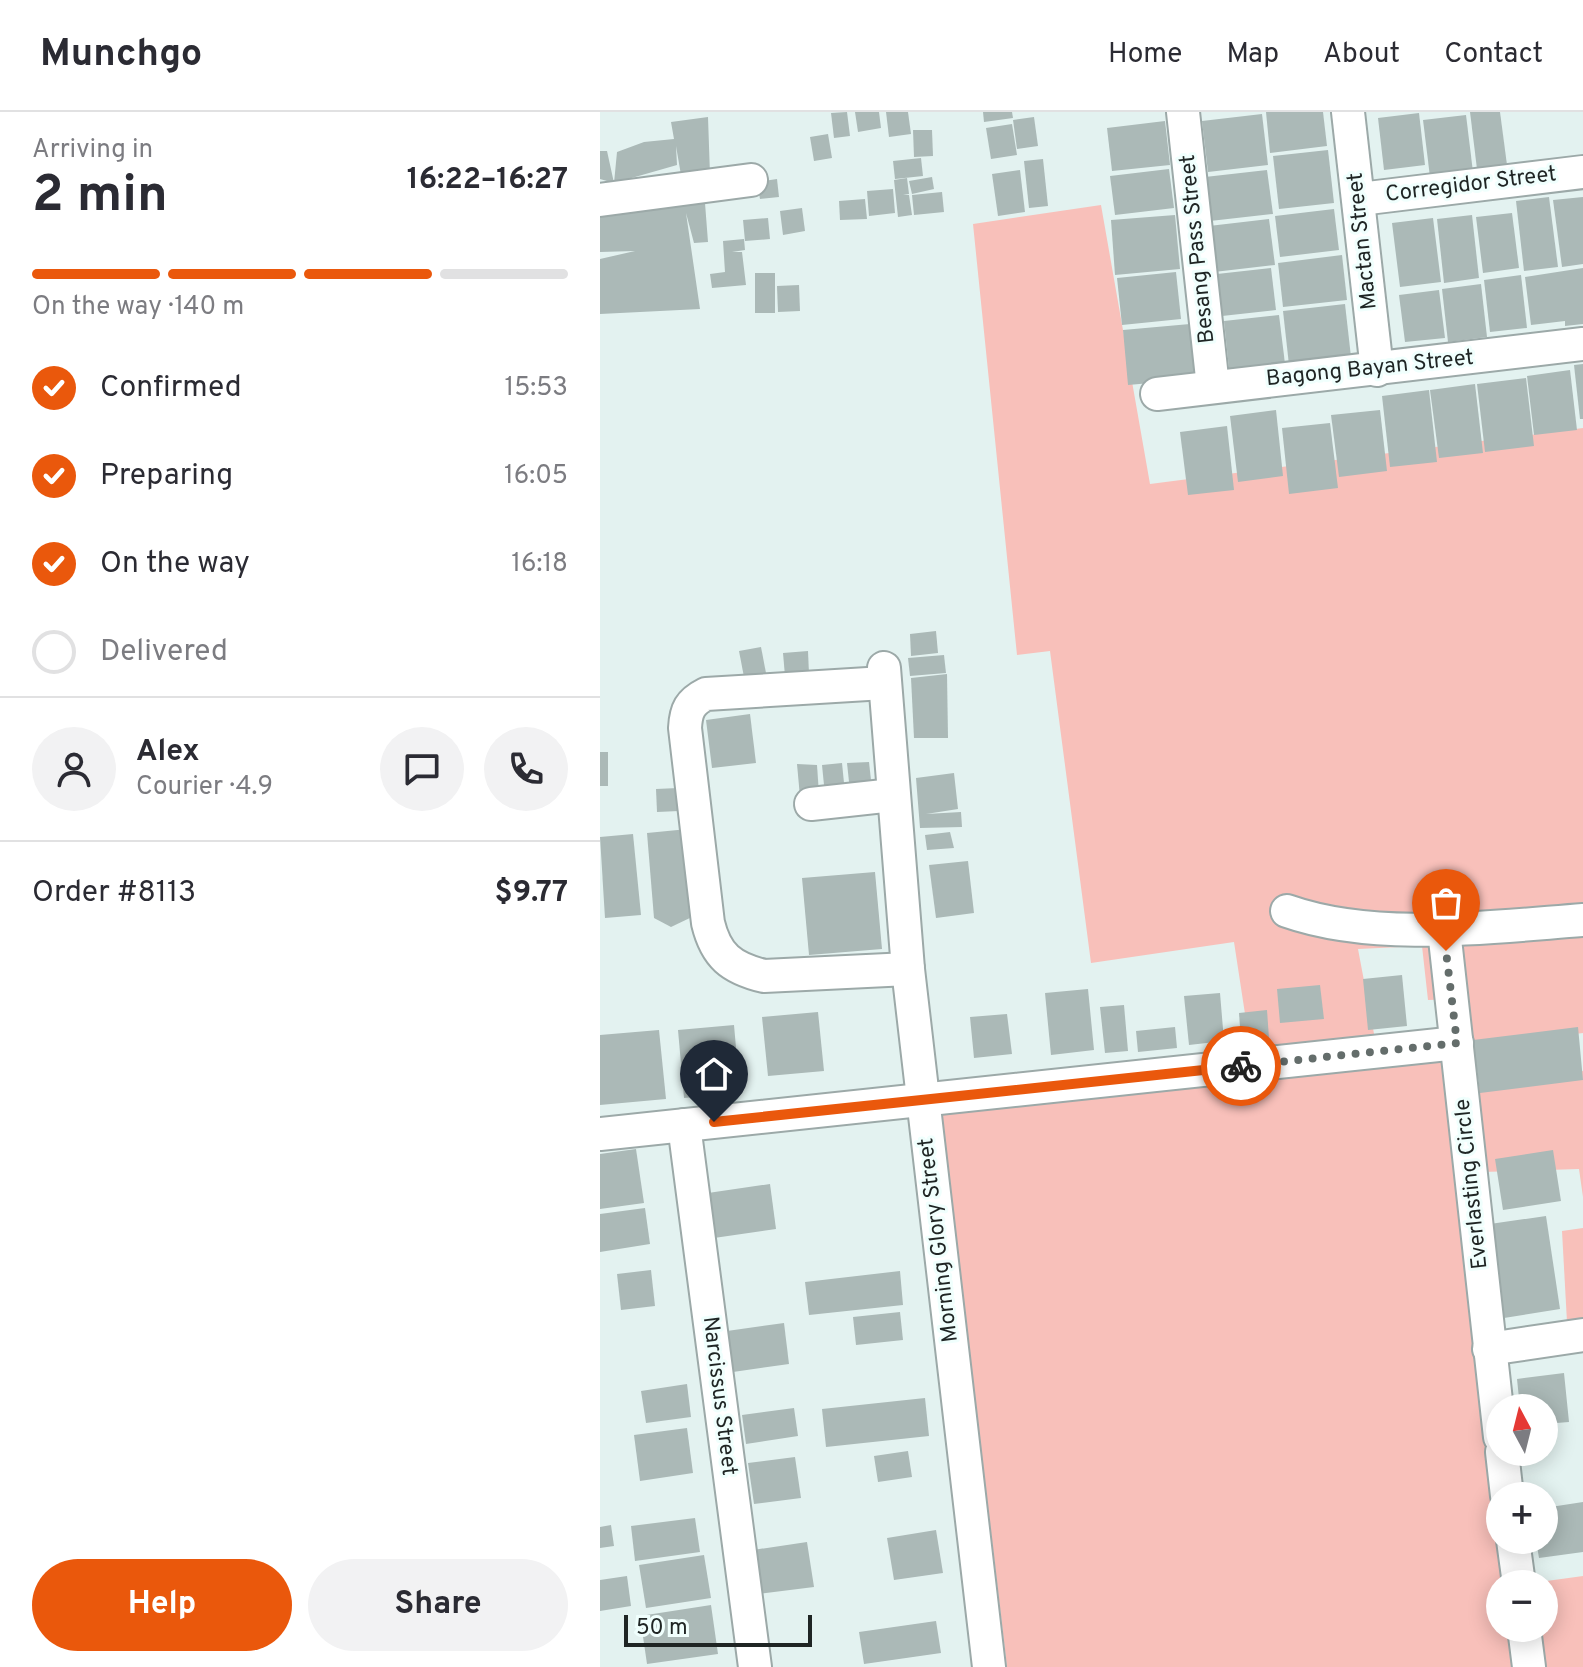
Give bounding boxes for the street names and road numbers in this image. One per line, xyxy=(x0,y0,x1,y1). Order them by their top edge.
street label: Besang Pass Street xyxy=(1175,153,1221,345)
street label: Corregidor Street xyxy=(1384,161,1558,209)
street label: Mactan Street xyxy=(1342,171,1384,311)
street label: Bagong Bayan Street xyxy=(1265,345,1475,393)
street label: Everlasting Circle xyxy=(1450,1097,1494,1271)
street label: Morning Glory Street xyxy=(913,1136,965,1344)
street label: Narcissus Street xyxy=(696,1315,742,1477)

